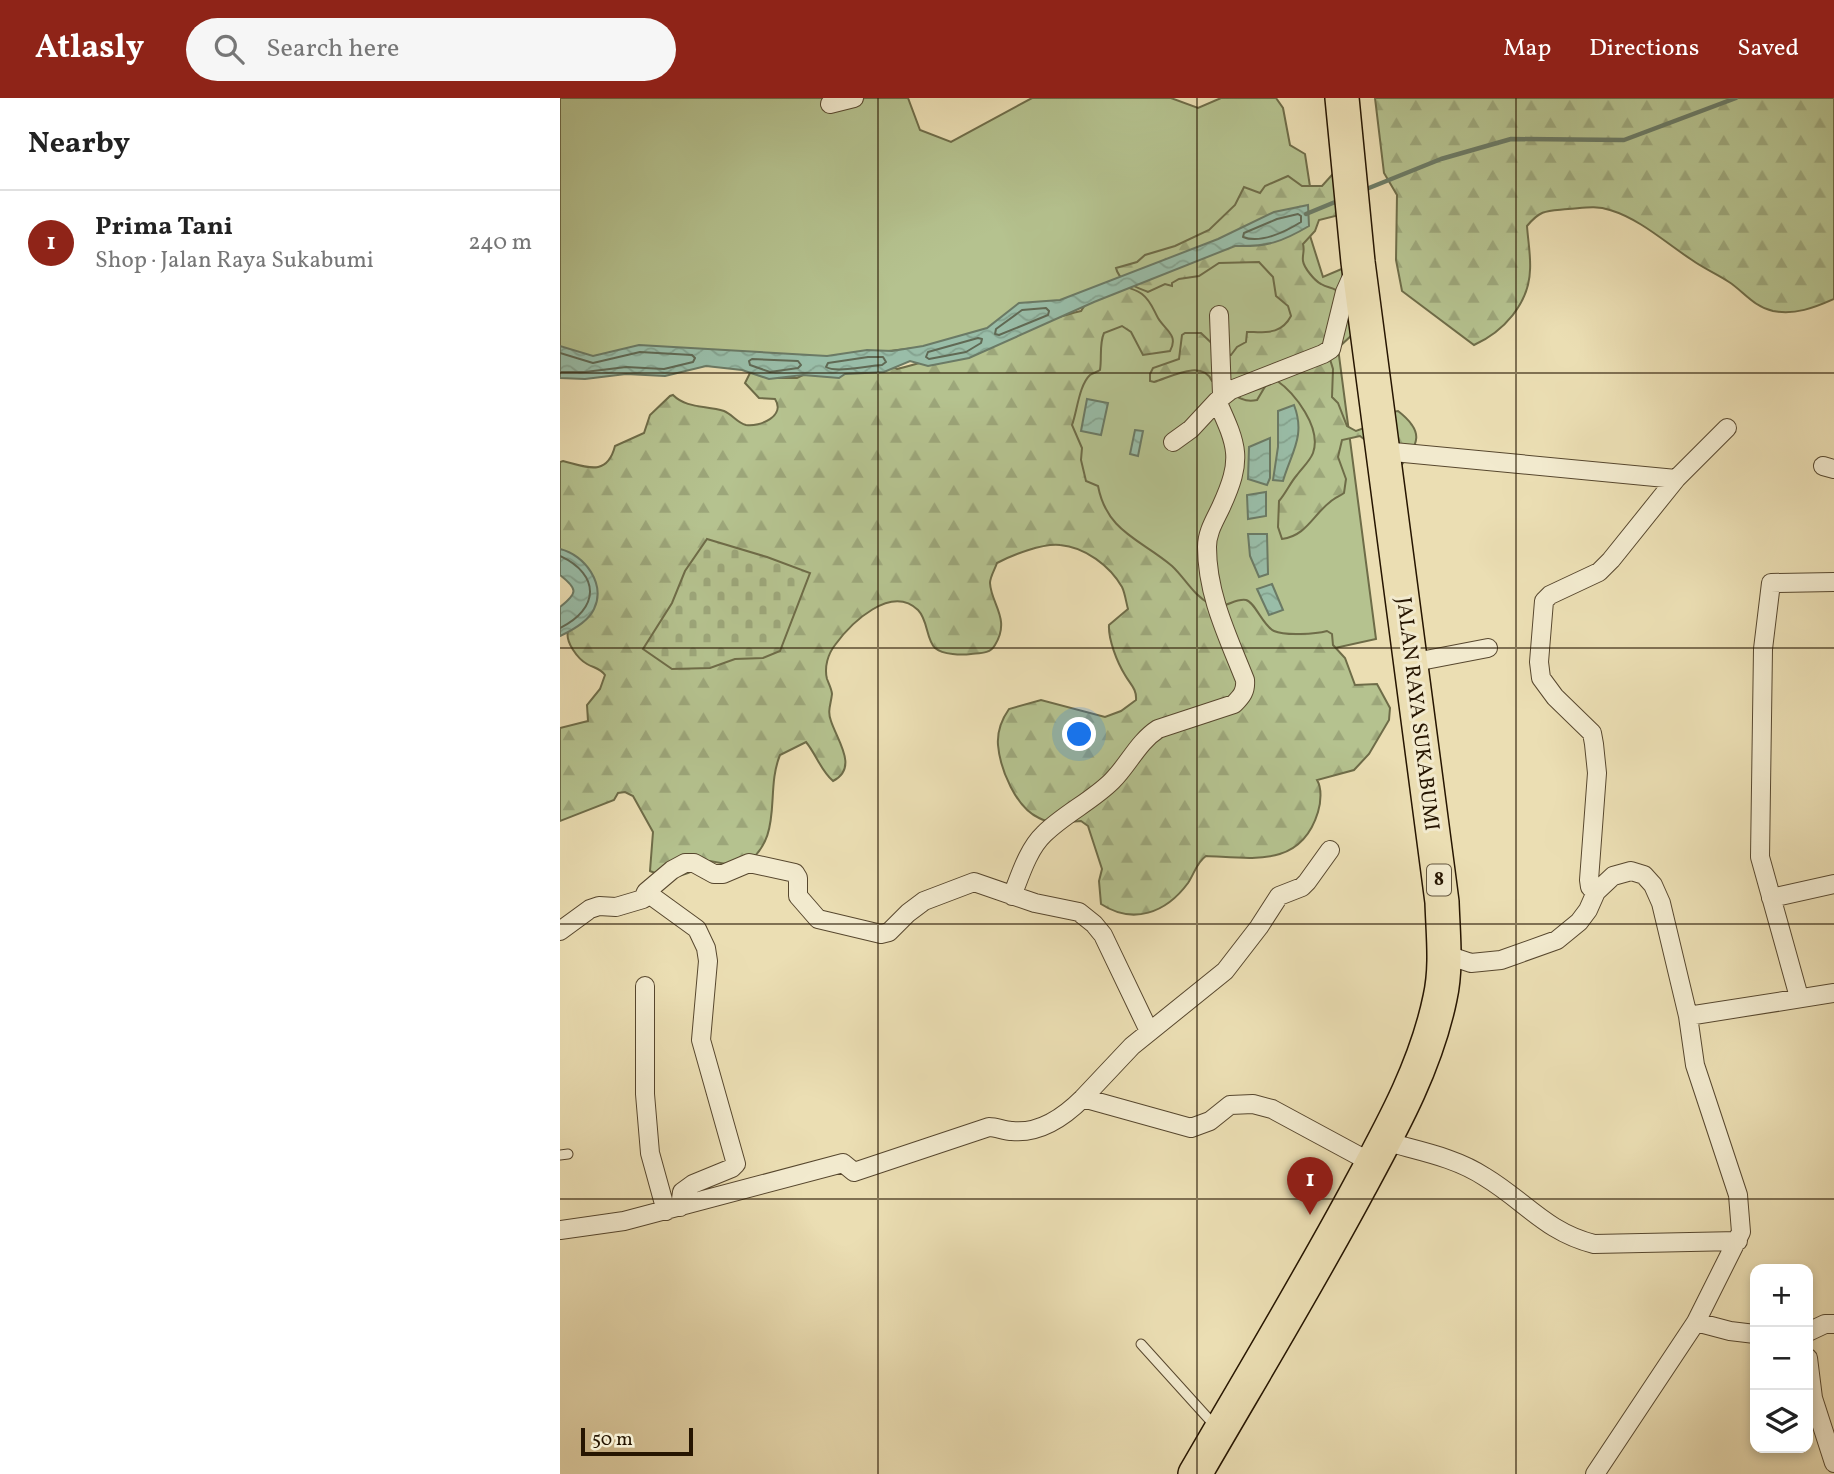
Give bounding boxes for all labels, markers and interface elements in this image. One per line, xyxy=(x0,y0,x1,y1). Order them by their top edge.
search box xyxy=(186,18,676,81)
text: Atlasly xyxy=(35,26,144,72)
icon: search xyxy=(210,30,248,68)
text: Search here xyxy=(266,31,399,67)
text: Map xyxy=(1503,32,1551,66)
text: Directions xyxy=(1589,32,1699,66)
text: Saved xyxy=(1737,32,1799,66)
text: Nearby xyxy=(28,123,130,165)
text: Prima Tani xyxy=(95,209,233,245)
text: 1 xyxy=(46,227,56,259)
text: 240 m xyxy=(468,227,532,259)
text: Shop · Jalan Raya Sukabumi xyxy=(95,245,374,277)
street label: JALAN RAYA SUKABUMI xyxy=(1388,595,1446,833)
your location xyxy=(1062,717,1096,751)
road number: 8 xyxy=(1427,864,1451,895)
pin: 1 xyxy=(1287,1157,1333,1215)
map controls xyxy=(1750,1264,1813,1453)
button: + xyxy=(1750,1264,1813,1327)
button: − xyxy=(1750,1327,1813,1390)
button: layers xyxy=(1750,1390,1813,1453)
scale bar xyxy=(581,1425,693,1457)
text: 50 m xyxy=(592,1427,633,1453)

